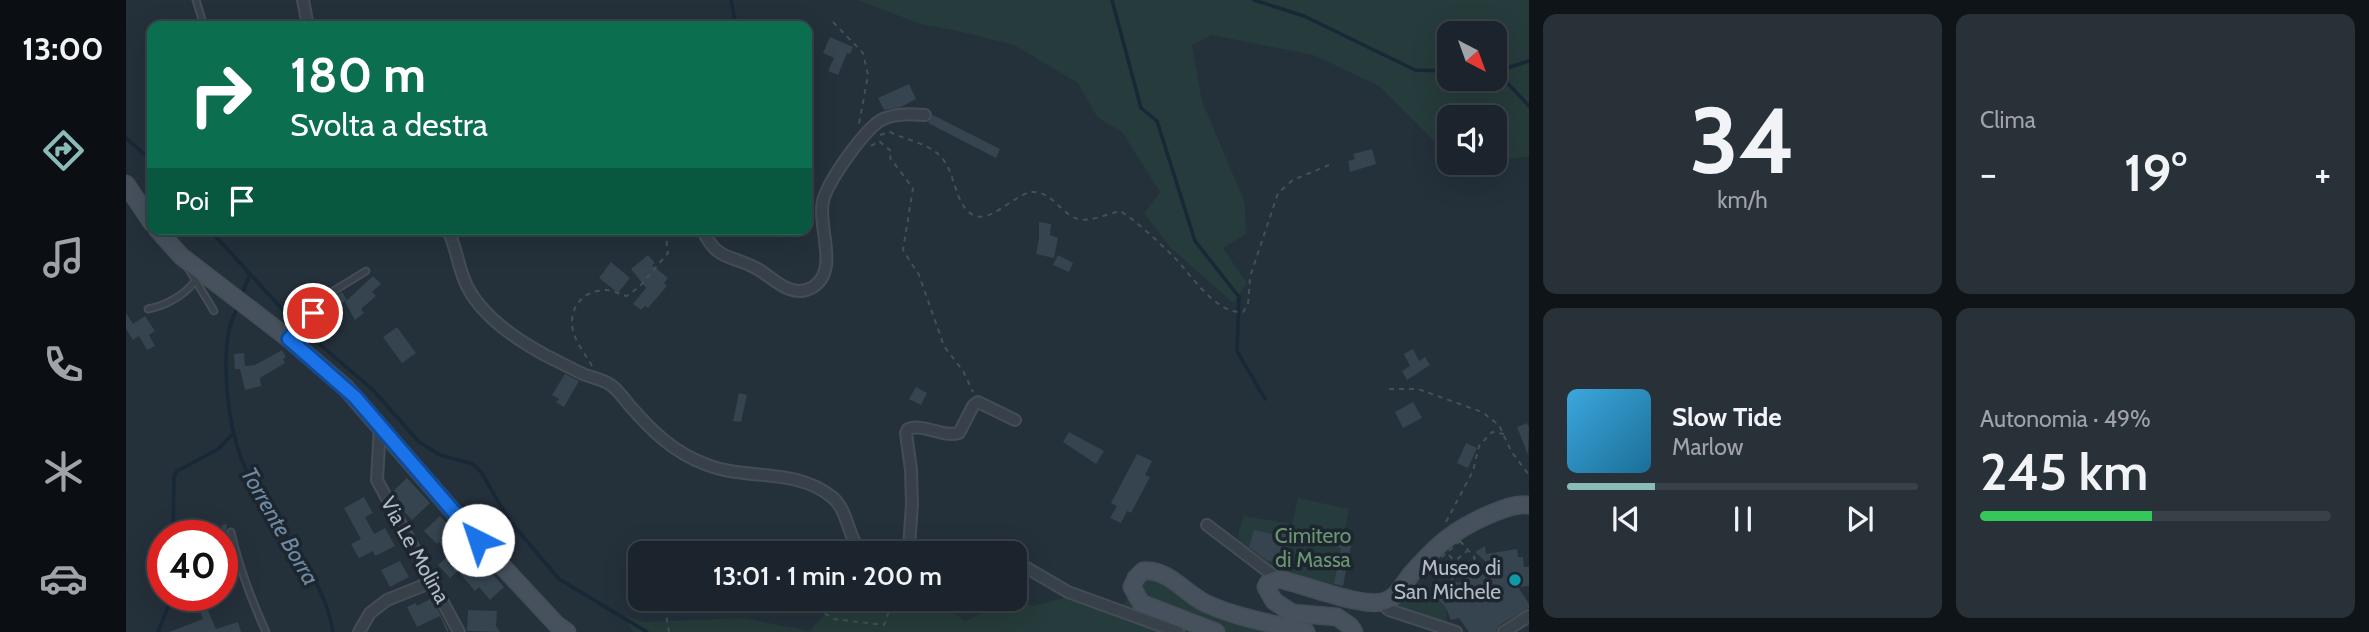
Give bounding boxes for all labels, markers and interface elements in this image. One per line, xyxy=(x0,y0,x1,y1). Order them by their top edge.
north arrow xyxy=(1437,21,1507,91)
map controls xyxy=(1437,21,1507,175)
text: 13:00 xyxy=(22,29,104,68)
text: 180 m xyxy=(290,45,426,104)
icon: right xyxy=(175,49,266,140)
text: 34 xyxy=(1690,85,1795,196)
text: Svolta a destra xyxy=(290,105,488,144)
button: sound xyxy=(1437,105,1507,175)
text: Clima xyxy=(1980,106,2036,134)
icon: directions xyxy=(39,126,88,175)
text: 19° xyxy=(2124,141,2187,204)
text: − xyxy=(1980,150,1997,197)
text: + xyxy=(2314,150,2331,197)
icon: arrive xyxy=(223,182,261,220)
text: Poi xyxy=(175,185,209,217)
text: km/h xyxy=(1717,186,1768,214)
icon: music xyxy=(39,233,88,282)
pin xyxy=(283,283,343,343)
icon: arrive xyxy=(294,294,332,332)
icon: phone xyxy=(39,340,88,389)
text: Slow Tide xyxy=(1672,401,1782,433)
text: Autonomia · 49% xyxy=(1980,405,2151,433)
text: Marlow xyxy=(1672,433,1743,461)
text: 245 km xyxy=(1980,440,2148,503)
icon: climate xyxy=(39,447,88,496)
water label: Torrente Borra xyxy=(235,462,325,590)
street label: Via Le Molina xyxy=(376,492,455,608)
icon: previous xyxy=(1607,500,1645,538)
icon: pause xyxy=(1724,500,1762,538)
icon: next xyxy=(1841,500,1879,538)
position arrow xyxy=(441,503,515,577)
speed limit sign: 40 xyxy=(147,520,238,611)
park label: Cimitero di Massa xyxy=(1275,523,1351,572)
icon: car xyxy=(39,554,88,603)
place label: Museo di San Michele xyxy=(1394,555,1501,604)
text: 13:01 · 1 min · 200 m xyxy=(713,560,942,592)
marker: Museo di San Michele xyxy=(1507,572,1523,588)

